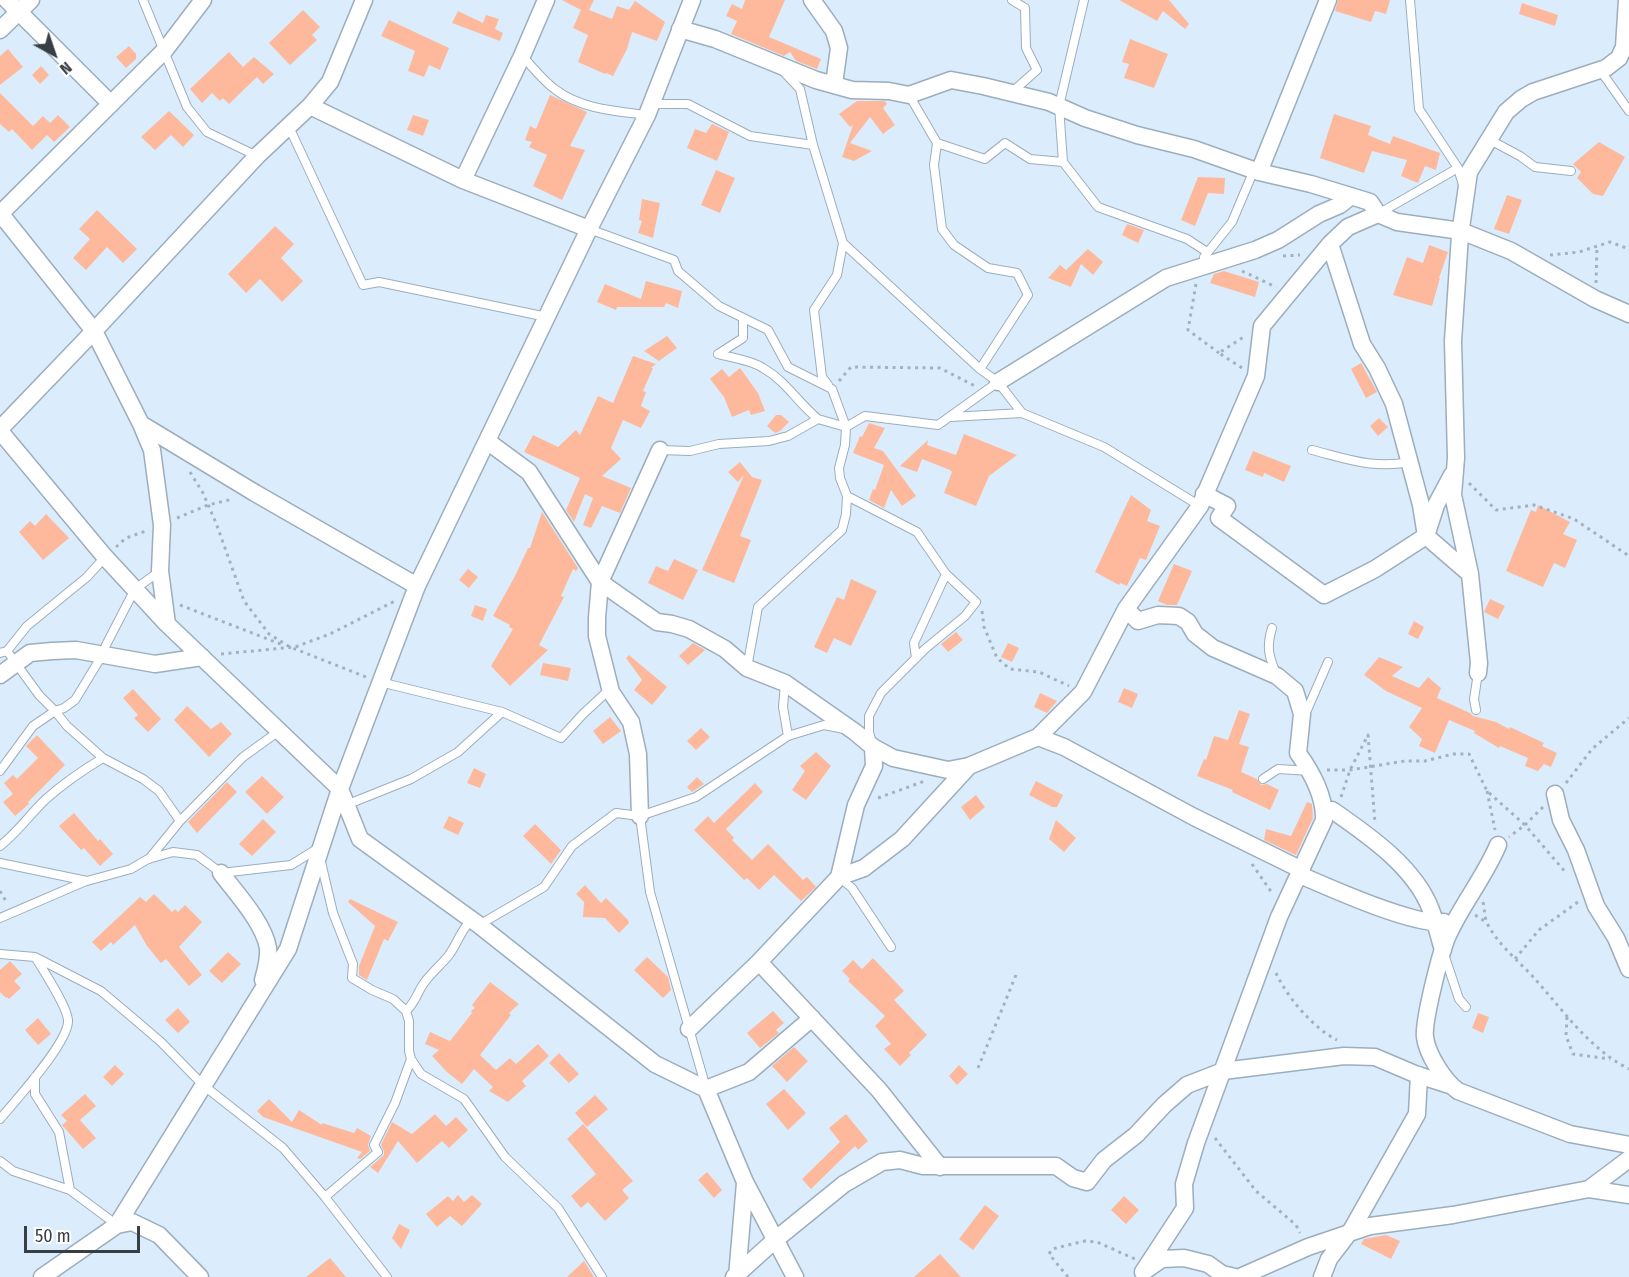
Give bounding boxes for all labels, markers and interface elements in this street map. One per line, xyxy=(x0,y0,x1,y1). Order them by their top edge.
north arrow xyxy=(24,24,84,84)
text: N xyxy=(56,58,76,79)
scale bar xyxy=(27,1214,142,1252)
text: 50 m xyxy=(35,1225,71,1247)

